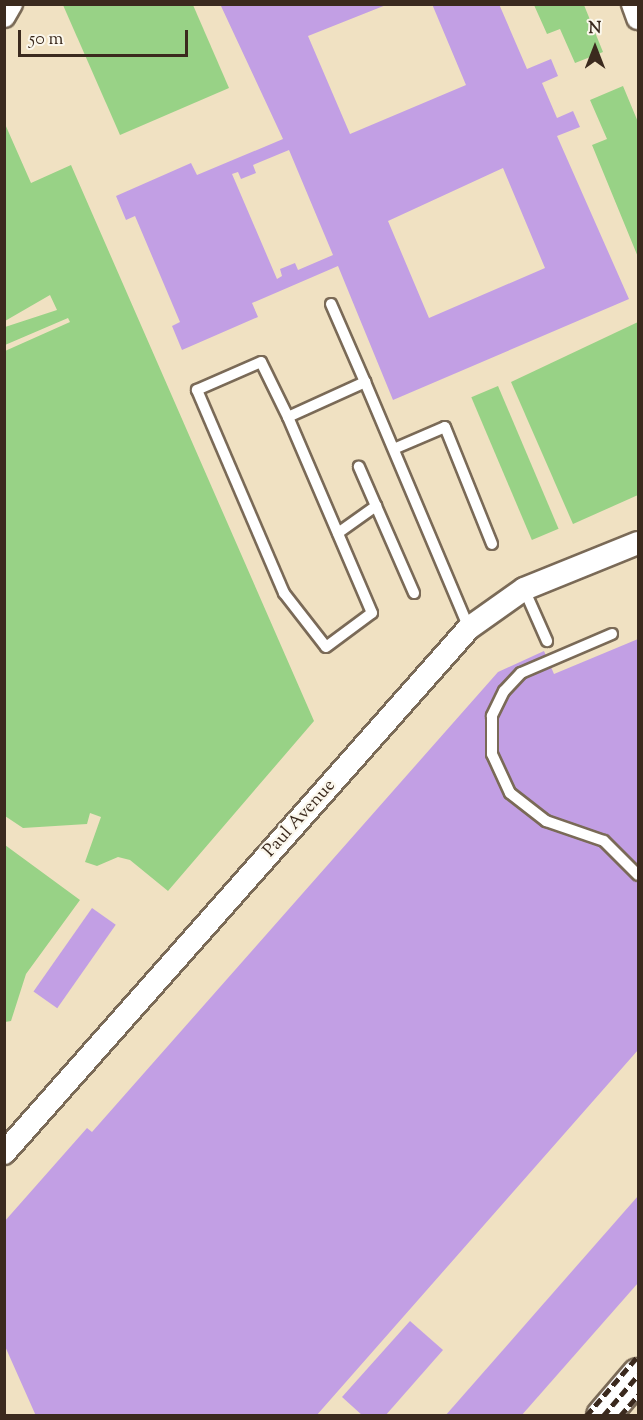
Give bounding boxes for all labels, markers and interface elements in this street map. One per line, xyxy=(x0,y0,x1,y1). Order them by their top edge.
scale bar xyxy=(21,18,190,56)
north arrow xyxy=(565,18,625,78)
text: N xyxy=(589,18,601,41)
text: 50 m xyxy=(29,27,63,53)
street label: Paul Avenue xyxy=(259,776,341,862)

